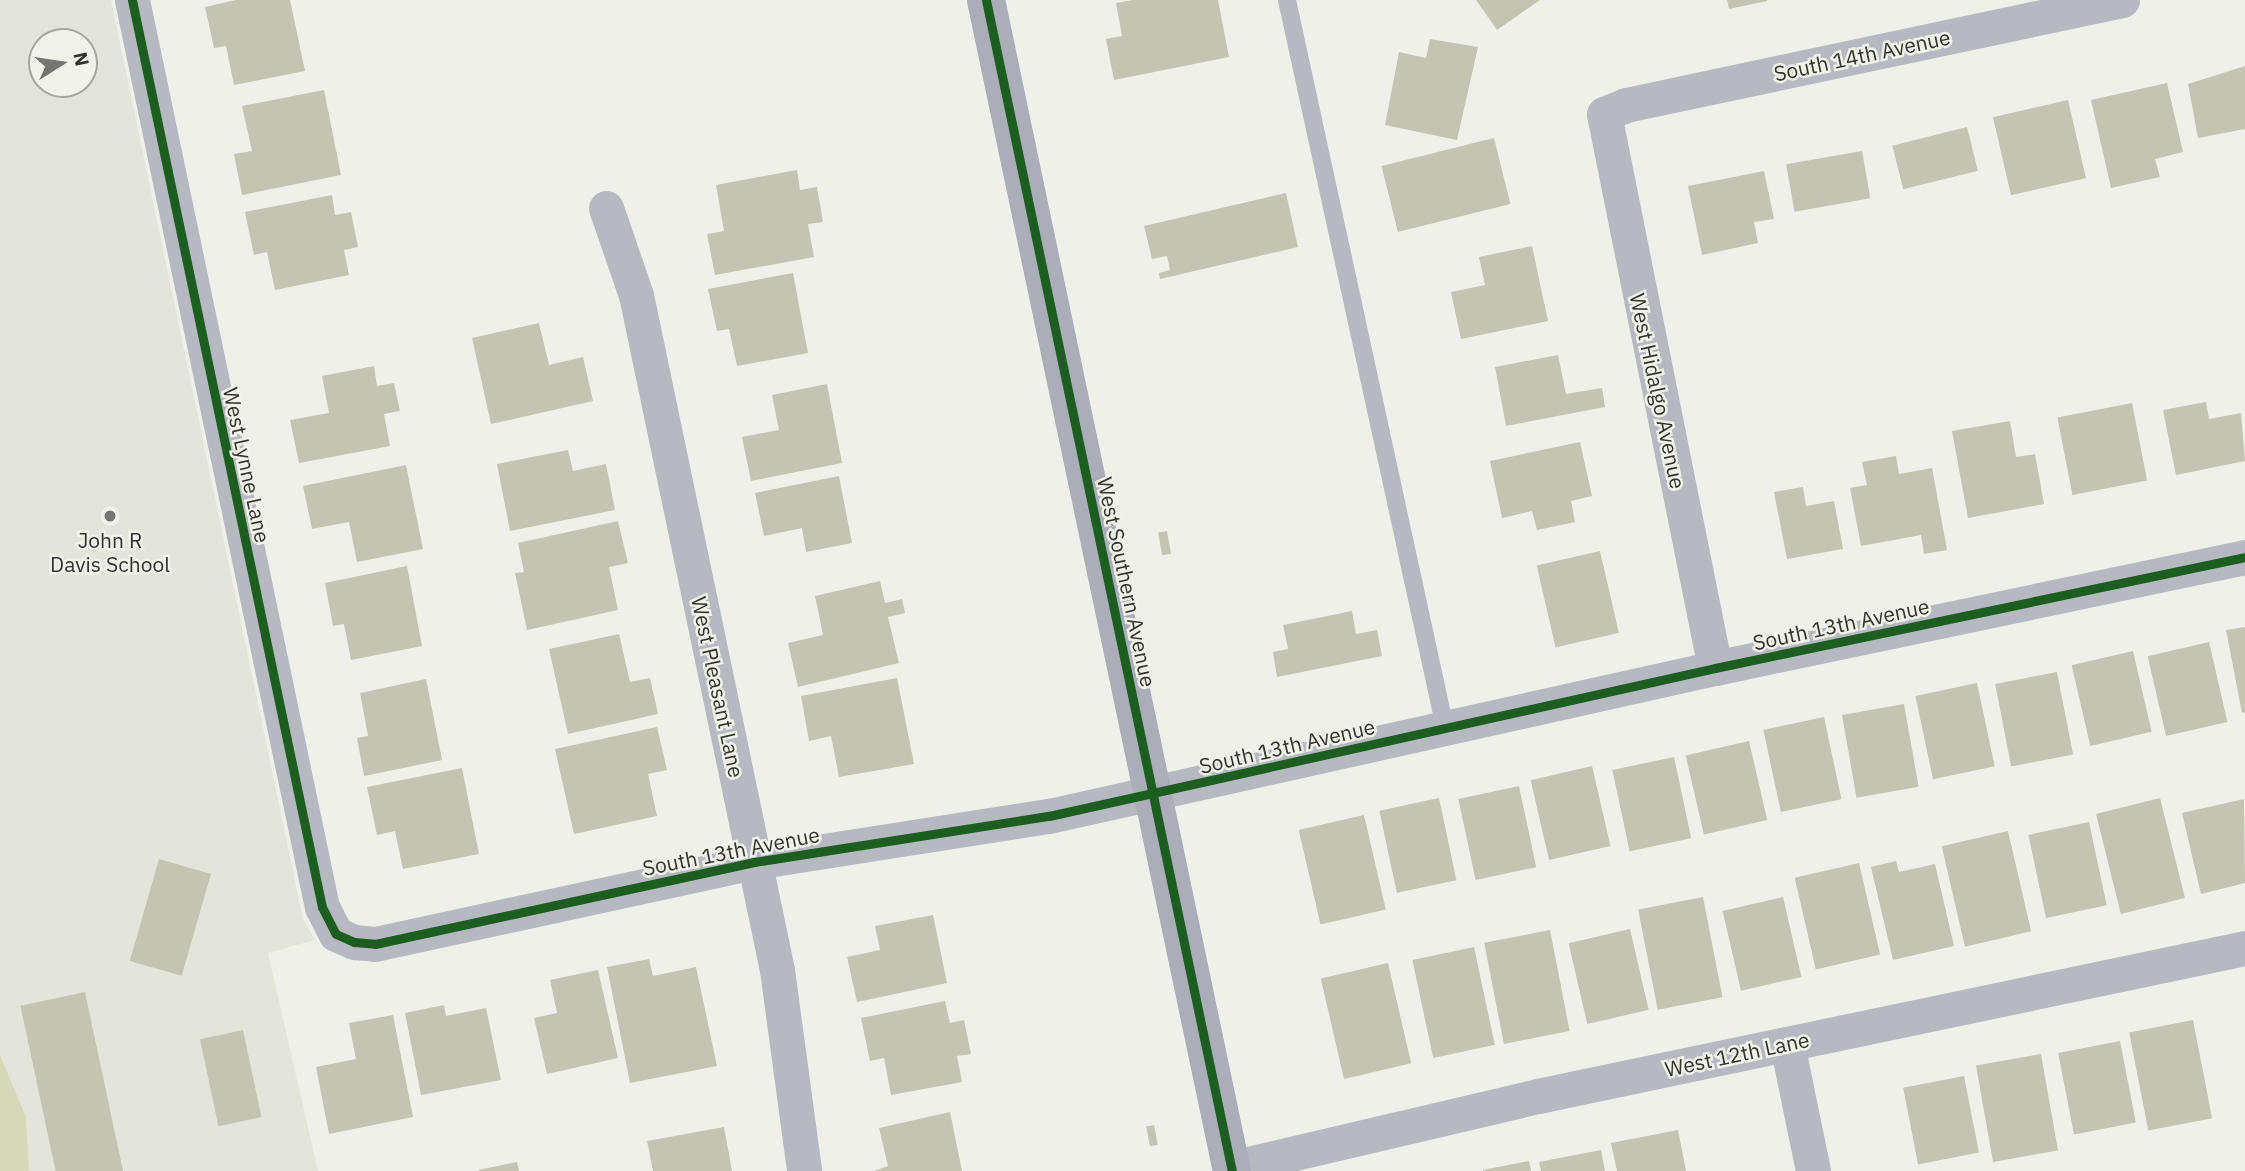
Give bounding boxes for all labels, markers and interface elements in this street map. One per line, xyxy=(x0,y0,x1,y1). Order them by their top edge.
street label: South 14th Avenue xyxy=(1771,24,1953,86)
north arrow xyxy=(28,28,98,98)
text: N xyxy=(68,50,95,68)
street label: West Hidalgo Avenue xyxy=(1625,291,1691,491)
street label: West Lynne Lane xyxy=(218,385,276,545)
street label: West Southern Avenue xyxy=(1092,475,1162,689)
marker: John R Davis School xyxy=(102,508,118,524)
place label: John R Davis School xyxy=(50,527,170,577)
street label: South 13th Avenue xyxy=(1750,593,1932,655)
street label: West Pleasant Lane xyxy=(687,594,749,780)
street label: South 13th Avenue xyxy=(1197,714,1377,778)
street label: South 13th Avenue xyxy=(640,821,822,881)
street label: West 12th Lane xyxy=(1663,1026,1811,1082)

